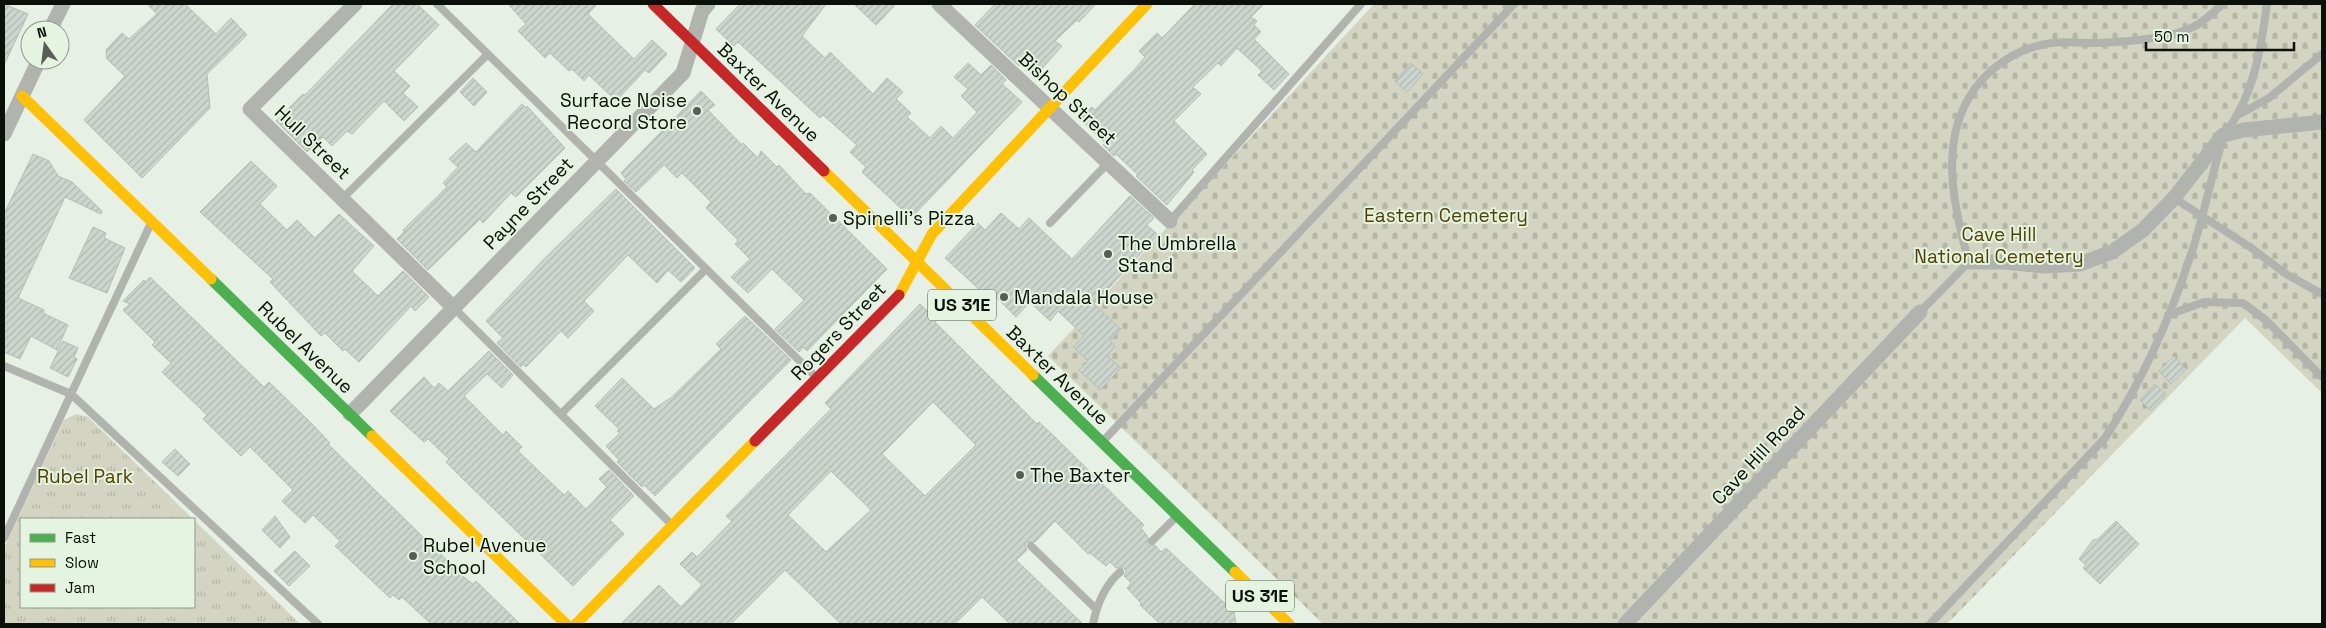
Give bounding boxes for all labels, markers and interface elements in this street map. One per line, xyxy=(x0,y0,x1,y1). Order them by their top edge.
north arrow xyxy=(20,20,70,70)
scale bar xyxy=(2146,20,2294,52)
text: N xyxy=(35,23,49,42)
text: 50 m xyxy=(2154,27,2189,46)
street label: Baxter Avenue xyxy=(712,37,825,148)
street label: Bishop Street xyxy=(1013,46,1122,150)
place label: Surface Noise Record Store xyxy=(560,88,687,135)
street label: Hull Street xyxy=(269,100,356,185)
marker: Surface Noise Record Store xyxy=(691,105,703,117)
street label: Payne Street xyxy=(478,152,579,255)
park label: Eastern Cemetery xyxy=(1364,203,1528,228)
place label: Spinelli's Pizza xyxy=(843,206,975,231)
marker: Spinelli's Pizza xyxy=(827,212,839,224)
park label: Cave Hill National Cemetery xyxy=(1914,222,2084,269)
place label: The Umbrella Stand xyxy=(1118,231,1237,278)
marker: The Umbrella Stand xyxy=(1102,248,1114,260)
street label: Rogers Street xyxy=(785,277,892,386)
place label: Mandala House xyxy=(1014,285,1154,310)
road number: US 31E xyxy=(928,290,996,320)
marker: Mandala House xyxy=(998,291,1010,303)
street label: Rubel Avenue xyxy=(253,295,359,399)
street label: Baxter Avenue xyxy=(1001,320,1114,431)
street label: Cave Hill Road xyxy=(1706,401,1811,510)
place label: The Baxter xyxy=(1030,463,1131,488)
park label: Rubel Park xyxy=(37,464,133,489)
marker: The Baxter xyxy=(1014,469,1026,481)
legend xyxy=(20,518,195,608)
text: Fast xyxy=(65,528,96,547)
place label: Rubel Avenue School xyxy=(423,533,547,580)
marker: Rubel Avenue School xyxy=(407,550,419,562)
text: Slow xyxy=(65,553,99,572)
text: Jam xyxy=(65,578,95,597)
road number: US 31E xyxy=(1226,580,1294,612)

